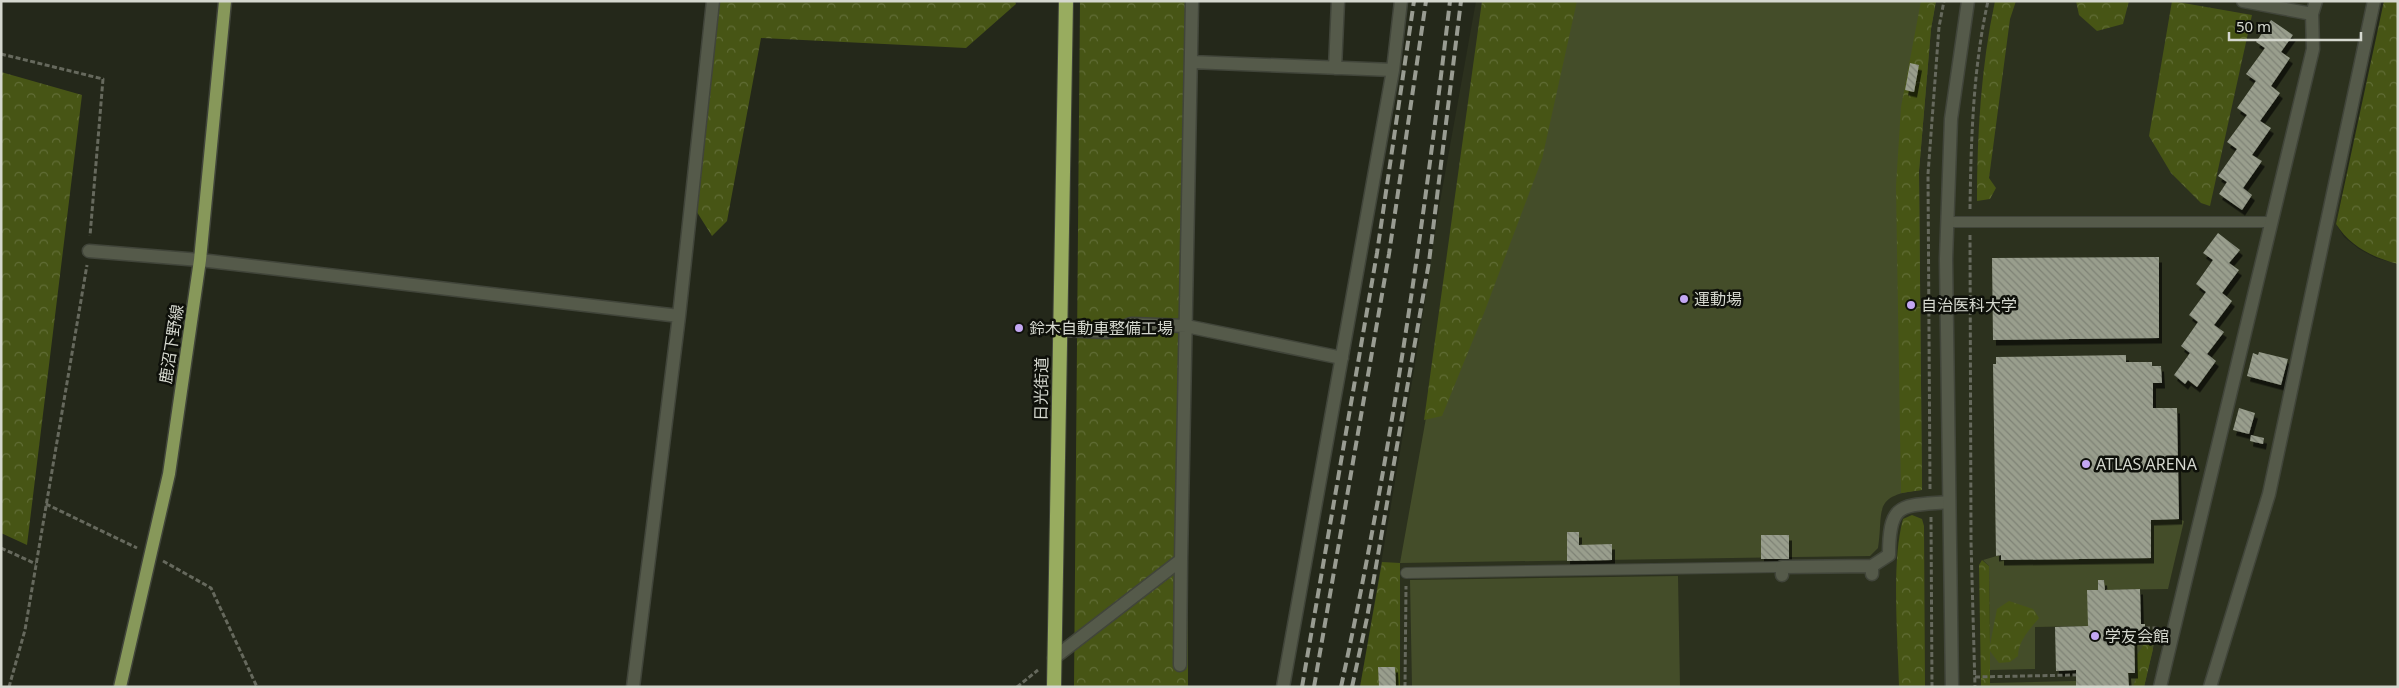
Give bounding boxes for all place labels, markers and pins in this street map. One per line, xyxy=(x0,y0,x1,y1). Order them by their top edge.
place label: 運動場 xyxy=(1694,288,1742,310)
marker: 運動場 xyxy=(1678,293,1690,305)
place label: 自治医科大学 xyxy=(1921,294,2017,316)
marker: 自治医科大学 xyxy=(1905,299,1917,311)
place label: 鈴木自動車整備工場 xyxy=(1029,317,1173,339)
marker: 鈴木自動車整備工場 xyxy=(1013,322,1025,334)
place label: ATLAS ARENA xyxy=(2096,453,2198,475)
marker: ATLAS ARENA xyxy=(2080,458,2092,470)
place label: 学友会館 xyxy=(2105,625,2169,647)
marker: 学友会館 xyxy=(2089,630,2101,642)

